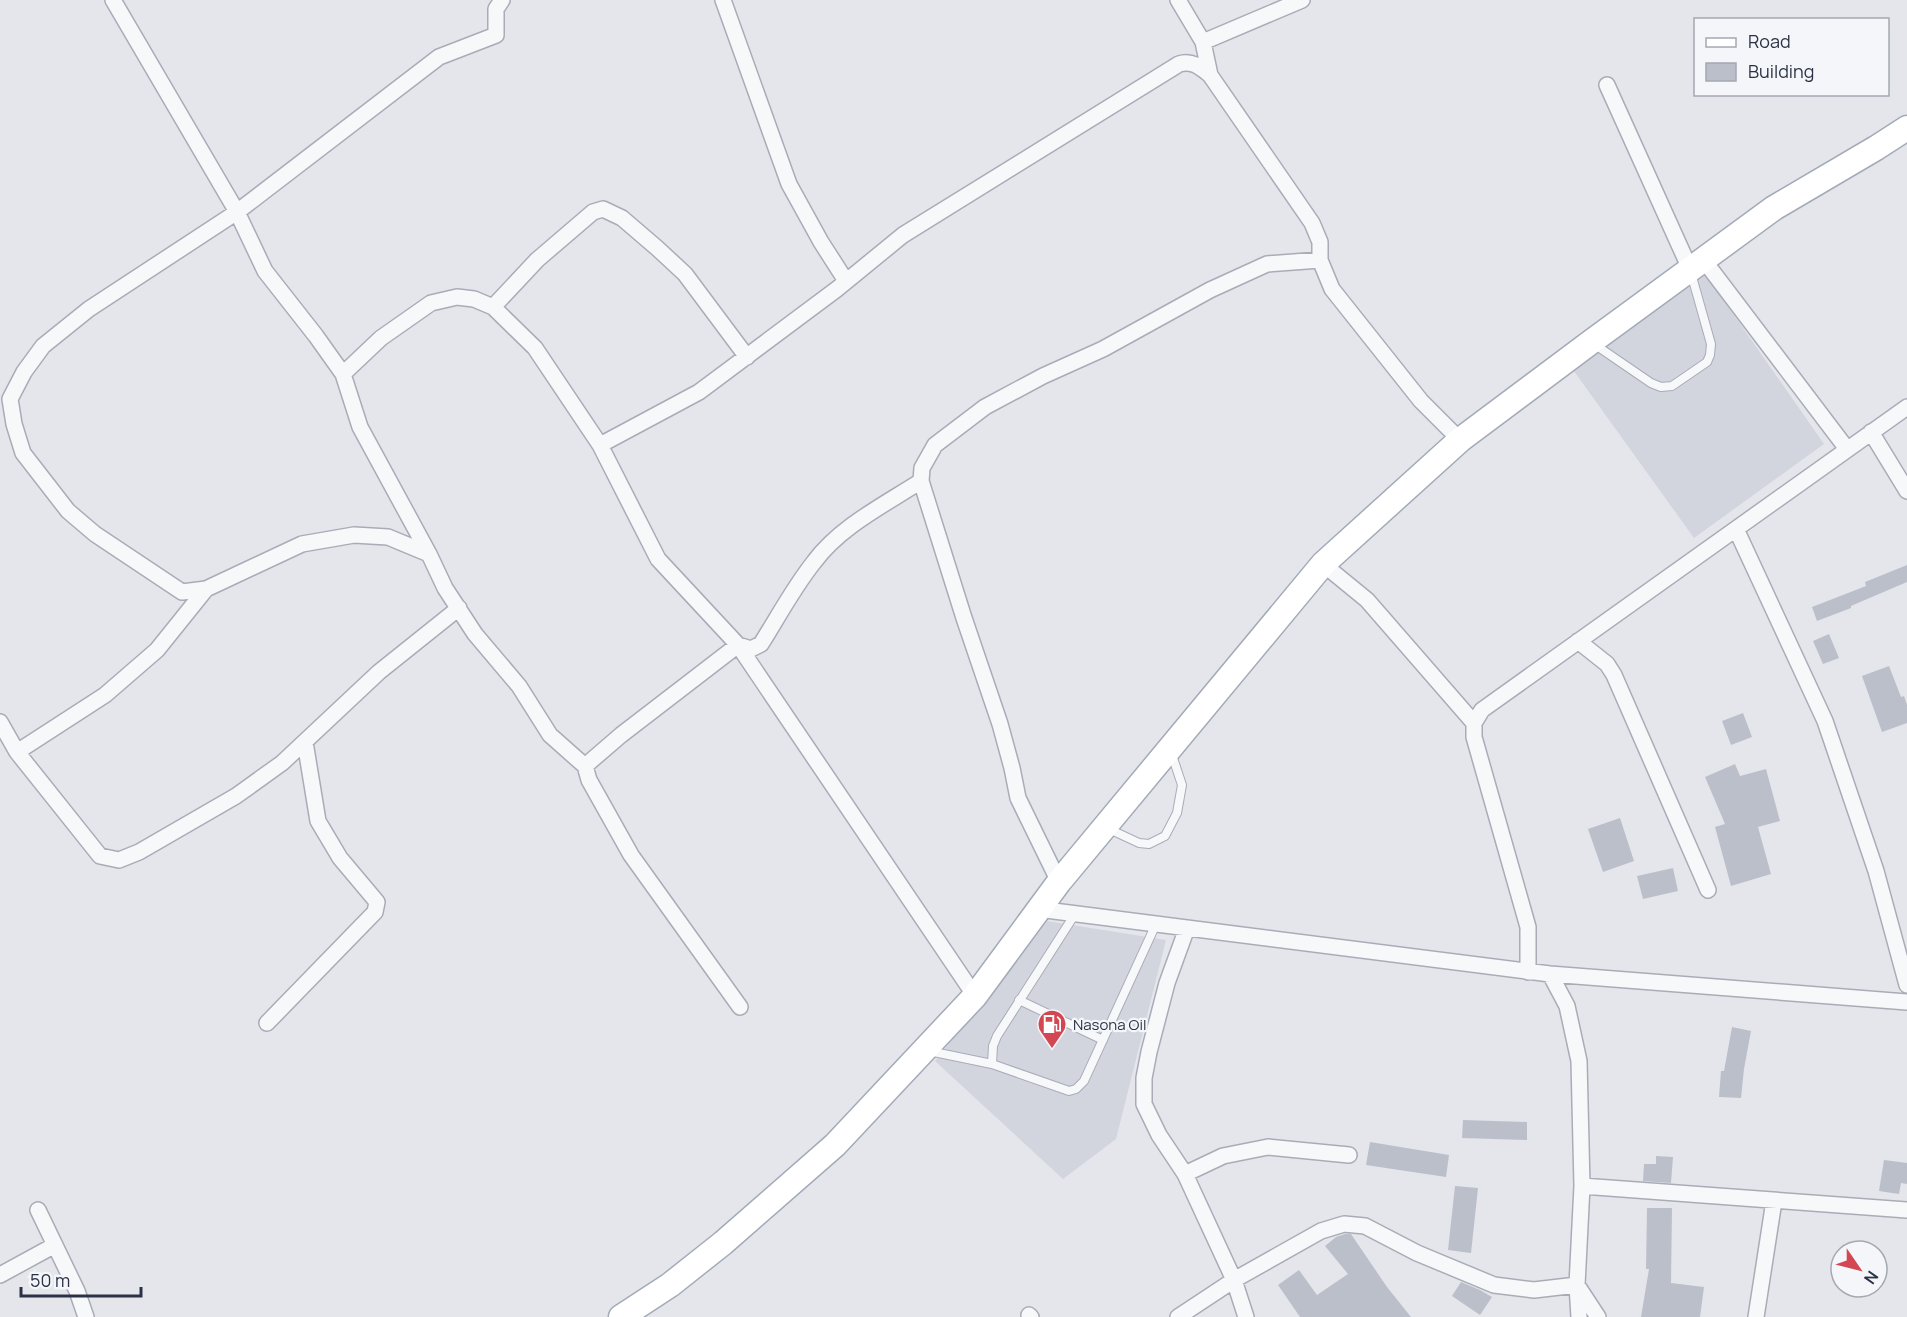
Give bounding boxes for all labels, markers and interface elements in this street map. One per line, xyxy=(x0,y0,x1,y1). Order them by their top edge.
legend xyxy=(1694,18,1889,96)
text: Road xyxy=(1748,29,1791,53)
text: Building xyxy=(1748,59,1814,83)
fuel station icon: Nasona Oil xyxy=(1036,1008,1068,1050)
place label: Nasona Oil xyxy=(1073,1014,1146,1035)
north arrow xyxy=(1829,1239,1889,1299)
scale bar xyxy=(21,1260,141,1298)
text: N xyxy=(1859,1267,1884,1289)
text: 50 m xyxy=(30,1268,70,1292)

